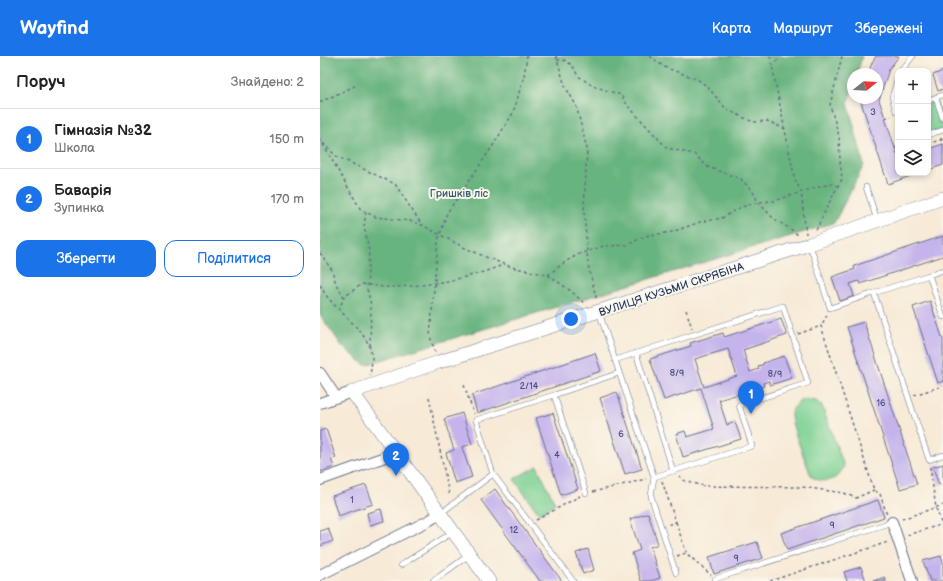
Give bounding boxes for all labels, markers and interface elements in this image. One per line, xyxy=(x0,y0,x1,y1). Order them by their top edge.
text: Wayfind xyxy=(20,17,89,40)
text: Карта xyxy=(712,20,751,37)
text: Маршрут xyxy=(773,20,833,37)
text: Збережені xyxy=(855,20,923,37)
north arrow xyxy=(847,68,883,104)
map controls xyxy=(895,68,931,176)
button: + xyxy=(895,68,931,104)
text: Поруч xyxy=(16,72,66,92)
text: Знайдено: 2 xyxy=(231,74,304,90)
button: − xyxy=(895,104,931,140)
house number: 3 xyxy=(870,107,876,118)
text: Гімназія №32 xyxy=(54,121,152,140)
text: 1 xyxy=(26,131,32,147)
text: 150 m xyxy=(270,131,304,147)
text: Школа xyxy=(54,140,95,156)
button: layers xyxy=(895,140,931,176)
text: Баварія xyxy=(54,181,112,200)
park label: Гришків ліс xyxy=(430,187,489,200)
text: 2 xyxy=(25,191,33,207)
text: 170 m xyxy=(271,191,304,207)
text: Зупинка xyxy=(54,200,104,216)
button: Зберегти xyxy=(16,240,156,277)
button: Поділитися xyxy=(164,240,304,277)
street label: ВУЛИЦЯ КУЗЬМИ СКРЯБІНА xyxy=(597,260,746,319)
your location xyxy=(561,309,581,329)
house number: 8/9 xyxy=(670,368,684,379)
house number: 8/9 xyxy=(768,369,782,380)
house number: 2/14 xyxy=(520,381,539,392)
pin: 1 xyxy=(738,381,764,414)
house number: 16 xyxy=(877,398,886,409)
house number: 6 xyxy=(618,429,624,440)
pin: 2 xyxy=(383,443,409,476)
house number: 4 xyxy=(554,450,560,461)
house number: 1 xyxy=(350,495,354,506)
house number: 9 xyxy=(829,520,835,531)
house number: 12 xyxy=(510,525,519,536)
house number: 9 xyxy=(733,553,739,564)

